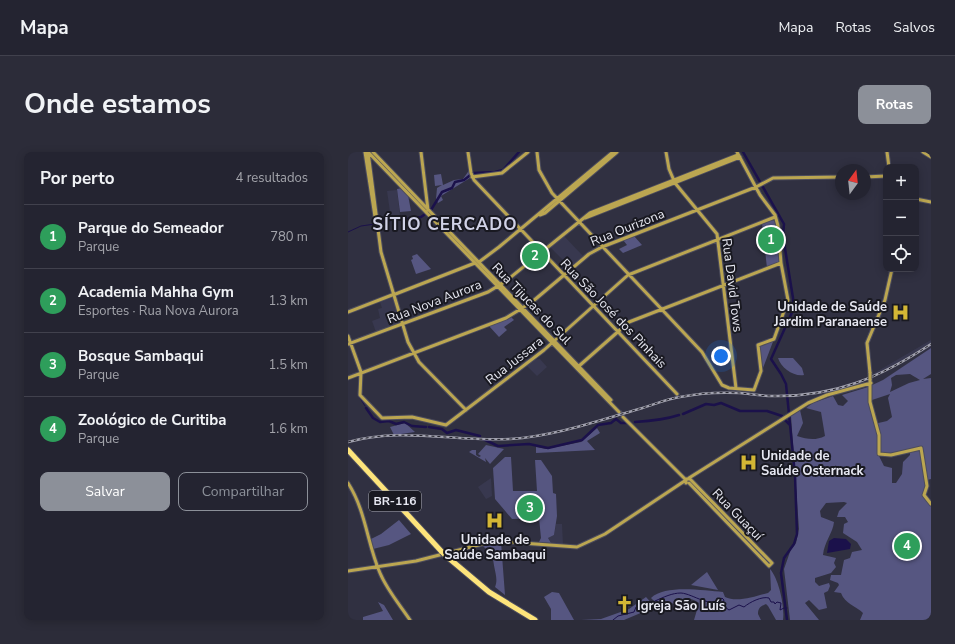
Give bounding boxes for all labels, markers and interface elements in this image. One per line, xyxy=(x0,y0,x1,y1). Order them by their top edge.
text: Mapa xyxy=(20,15,69,41)
text: Mapa xyxy=(778,18,813,37)
text: Rotas xyxy=(835,18,871,37)
text: Salvos xyxy=(893,18,935,37)
text: Onde estamos xyxy=(24,85,211,123)
button: Rotas xyxy=(858,85,931,124)
north arrow xyxy=(835,164,871,200)
map controls xyxy=(883,164,919,272)
button: + xyxy=(883,164,919,200)
text: Por perto xyxy=(40,167,115,190)
text: 4 resultados xyxy=(236,169,308,187)
button: − xyxy=(883,200,919,236)
street label: Rua Ourizona xyxy=(588,205,667,251)
district label: SÍTIO CERCADO xyxy=(372,213,518,236)
text: Parque do Semeador xyxy=(78,218,224,238)
pin: 1 xyxy=(758,225,784,255)
text: 1 xyxy=(49,228,57,246)
text: 780 m xyxy=(270,228,308,246)
button: locate xyxy=(883,236,919,272)
street label: Rua David Tows xyxy=(717,237,747,333)
text: Parque xyxy=(78,238,119,256)
pin: 2 xyxy=(522,241,548,271)
street label: Rua São José dos Pinhais xyxy=(556,255,671,373)
street label: Rua Tijucas do Sul xyxy=(488,259,575,349)
street label: Rua Nova Aurora xyxy=(385,276,484,328)
text: Academia Mahha Gym xyxy=(78,282,234,302)
text: 2 xyxy=(49,292,57,310)
text: 1.3 km xyxy=(268,292,308,310)
place label: Unidade de Saúde Jardim Paranaense xyxy=(773,298,887,331)
text: Esportes · Rua Nova Aurora xyxy=(78,302,239,320)
hospital icon: Unidade de Saúde Jardim Paranaense xyxy=(890,303,910,323)
street label: Rua Jussara xyxy=(482,333,547,389)
text: Bosque Sambaqui xyxy=(78,346,204,366)
your location xyxy=(711,346,731,366)
text: 3 xyxy=(49,356,57,374)
text: 1.5 km xyxy=(268,356,308,374)
text: Parque xyxy=(78,366,119,384)
text: Zoológico de Curitiba xyxy=(78,410,226,430)
text: 4 xyxy=(49,420,57,438)
text: 1.6 km xyxy=(268,420,308,438)
text: Parque xyxy=(78,430,119,448)
place label: Unidade de Saúde Osternack xyxy=(761,447,865,480)
hospital icon: Unidade de Saúde Osternack xyxy=(738,452,758,472)
button: Salvar xyxy=(40,472,170,511)
button: Compartilhar xyxy=(178,472,308,511)
street label: Rua Guaçuí xyxy=(708,485,767,545)
road number: BR-116 xyxy=(369,491,421,511)
pin: 3 xyxy=(517,493,543,523)
hospital icon: Unidade de Saúde Sambaqui xyxy=(485,510,505,530)
place label: Unidade de Saúde Sambaqui xyxy=(444,531,546,564)
pin: 4 xyxy=(894,531,920,561)
church icon: Igreja São Luís xyxy=(614,595,634,615)
place label: Igreja São Luís xyxy=(637,597,725,615)

